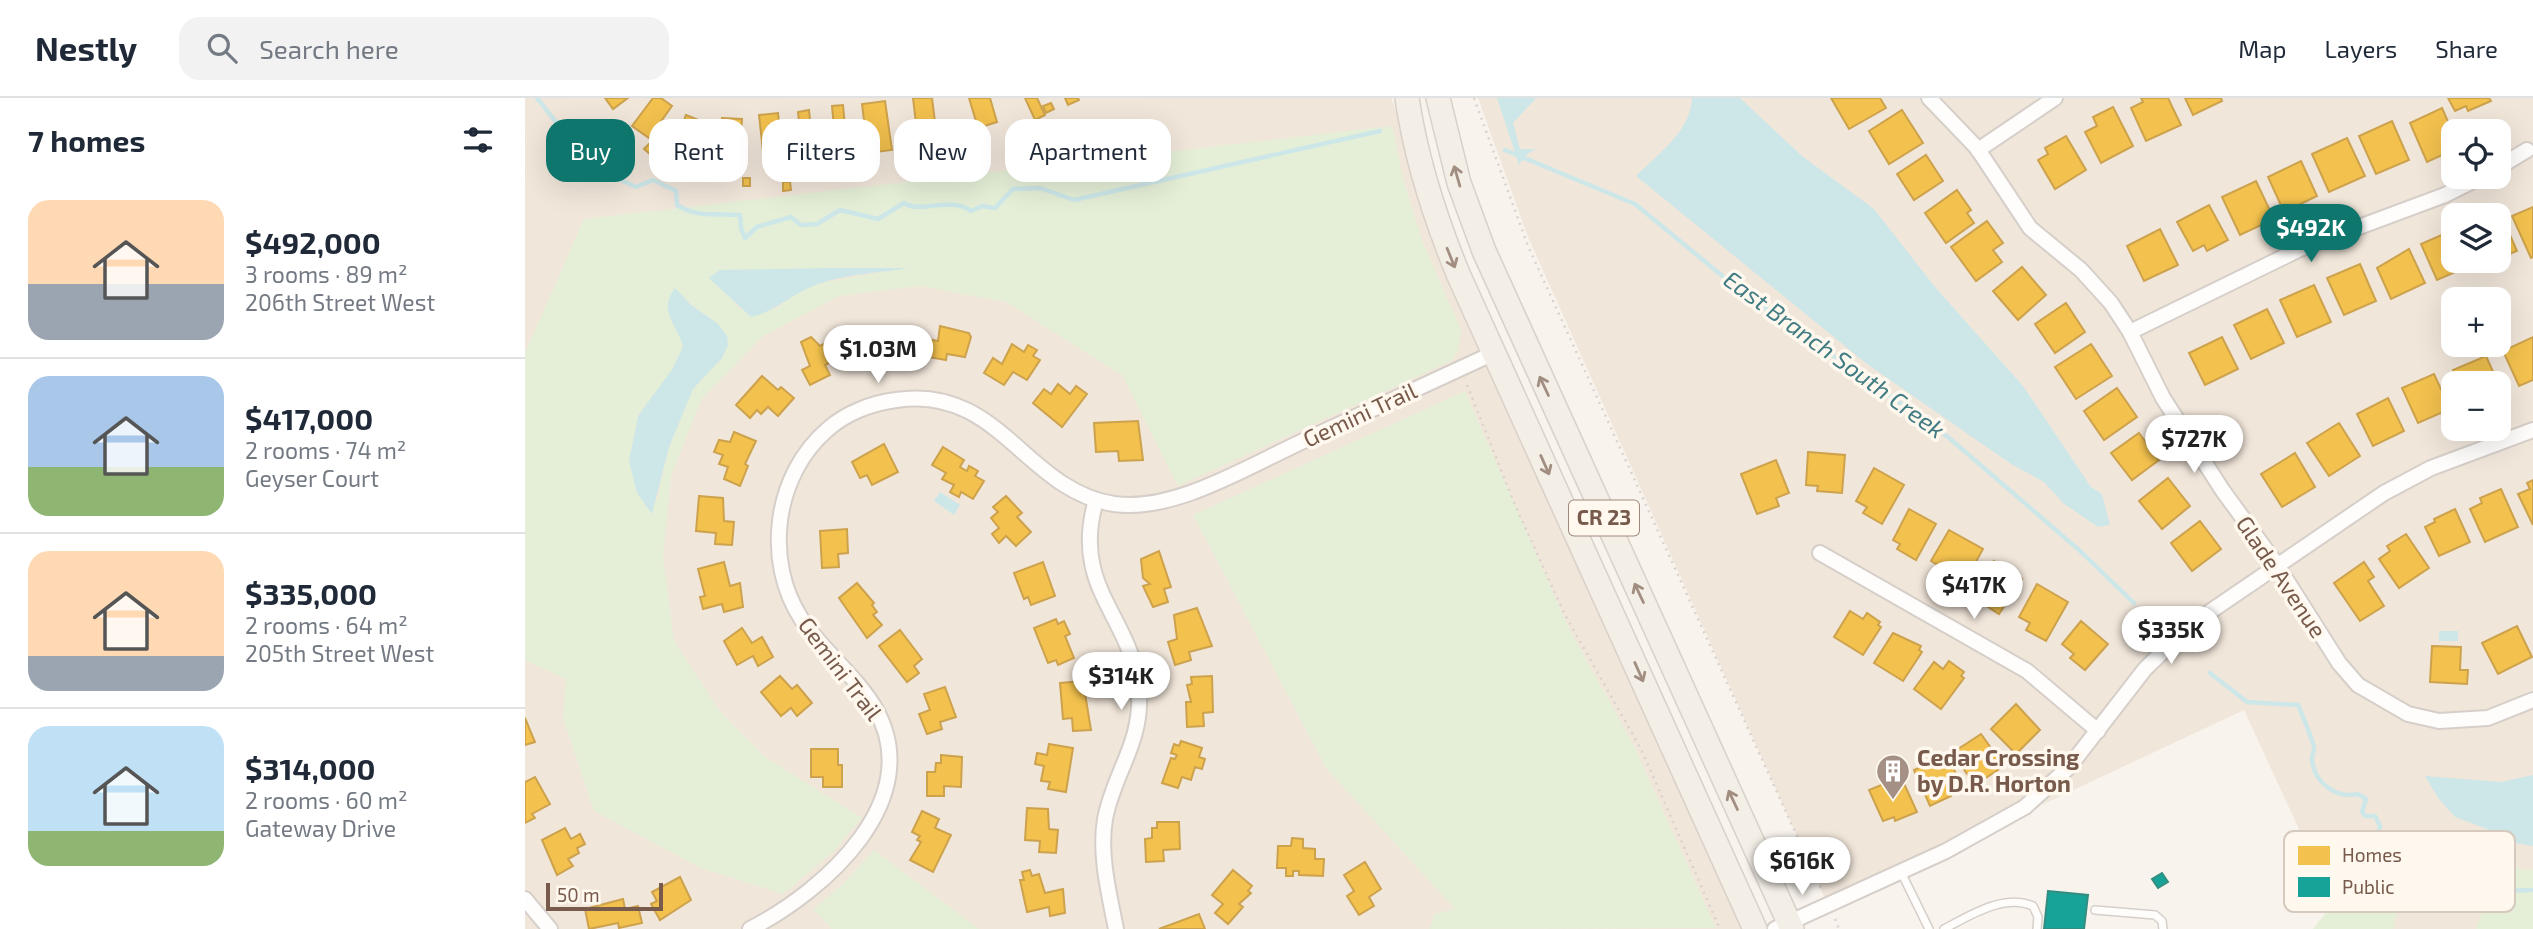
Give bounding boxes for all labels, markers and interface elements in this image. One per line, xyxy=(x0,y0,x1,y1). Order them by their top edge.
search box xyxy=(179,17,669,80)
text: Nestly xyxy=(35,28,137,68)
icon: search xyxy=(203,29,241,67)
text: Search here xyxy=(259,33,399,64)
text: Map xyxy=(2238,34,2286,63)
text: Layers xyxy=(2324,34,2397,63)
text: Share xyxy=(2435,34,2498,63)
chip: Buy xyxy=(546,119,635,182)
chip: Rent xyxy=(649,119,748,182)
chip: Filters xyxy=(762,119,880,182)
chip: New xyxy=(894,119,991,182)
chip: Apartment xyxy=(1005,119,1171,182)
map controls xyxy=(2441,119,2511,441)
button: locate xyxy=(2441,119,2511,189)
icon: filters xyxy=(459,121,497,159)
text: 7 homes xyxy=(28,122,145,158)
one-way arrow xyxy=(1450,166,1463,188)
button: layers xyxy=(2441,203,2511,273)
pin: $492K xyxy=(2262,204,2360,264)
text: $492K xyxy=(2276,213,2346,241)
text: $492,000 xyxy=(245,224,381,260)
icon: home xyxy=(84,228,168,312)
one-way arrow xyxy=(1446,246,1459,268)
text: 3 rooms · 89 m² xyxy=(245,260,407,288)
water label: East Branch South Creek xyxy=(1719,264,1951,444)
button: + xyxy=(2441,287,2511,357)
text: 206th Street West xyxy=(245,288,435,316)
pin: $1.03M xyxy=(821,326,935,385)
text: $1.03M xyxy=(839,334,917,362)
button: − xyxy=(2441,371,2511,441)
street label: Gemini Trail xyxy=(1298,376,1421,453)
one-way arrow xyxy=(1537,376,1550,397)
text: $417,000 xyxy=(245,400,373,436)
icon: home xyxy=(84,404,168,488)
pin: $727K xyxy=(2145,416,2243,475)
text: $727K xyxy=(2161,424,2227,452)
text: 2 rooms · 74 m² xyxy=(245,436,406,464)
one-way arrow xyxy=(1539,454,1552,475)
text: Geyser Court xyxy=(245,464,379,492)
road number: CR 23 xyxy=(1569,500,1639,536)
street label: Glade Avenue xyxy=(2231,510,2333,643)
pin: $417K xyxy=(1925,561,2023,621)
text: $417K xyxy=(1942,570,2006,598)
text: $335,000 xyxy=(245,575,377,611)
icon: home xyxy=(84,579,168,663)
one-way arrow xyxy=(1632,583,1645,604)
pin: $335K xyxy=(2122,606,2220,666)
text: 2 rooms · 64 m² xyxy=(245,611,408,639)
street label: Gemini Trail xyxy=(793,611,889,726)
text: $335K xyxy=(2138,615,2204,643)
text: 205th Street West xyxy=(245,639,434,667)
pin: $314K xyxy=(1072,652,1170,712)
text: $314K xyxy=(1088,661,1154,689)
one-way arrow xyxy=(1633,662,1646,683)
place label: Cedar Crossing by D.R. Horton xyxy=(1917,743,2080,797)
text: $314,000 xyxy=(245,750,376,786)
building icon: Cedar Crossing by D.R. Horton xyxy=(1874,752,1912,801)
icon: home xyxy=(84,754,168,838)
text: 2 rooms · 60 m² xyxy=(245,786,407,814)
one-way arrow xyxy=(1726,790,1740,811)
text: Gateway Drive xyxy=(245,814,396,842)
legend xyxy=(2284,831,2515,912)
pin: $616K xyxy=(1753,838,1851,897)
text: Homes xyxy=(2342,843,2402,866)
text: $616K xyxy=(1770,846,1835,874)
text: Public xyxy=(2342,875,2395,898)
scale bar xyxy=(546,880,663,912)
text: 50 m xyxy=(557,883,600,906)

